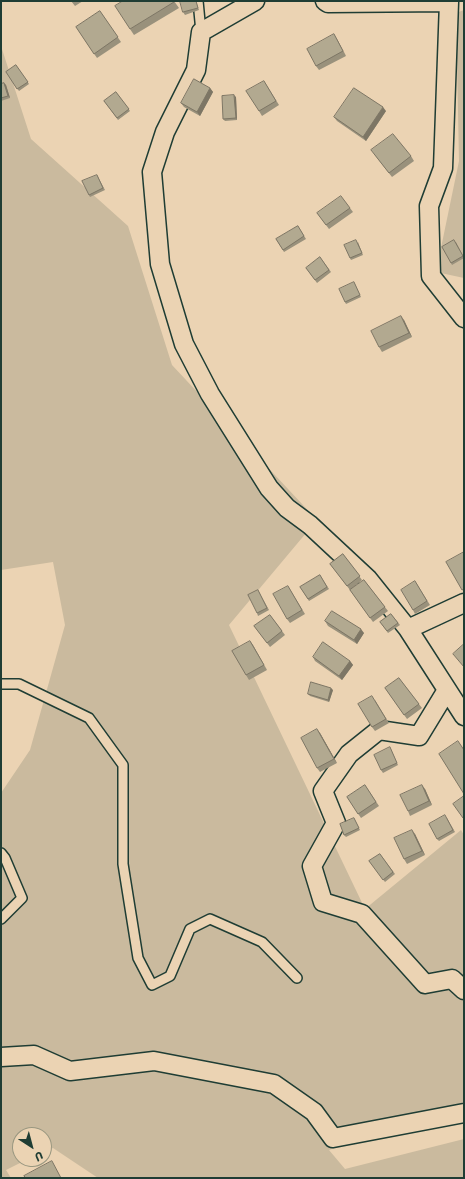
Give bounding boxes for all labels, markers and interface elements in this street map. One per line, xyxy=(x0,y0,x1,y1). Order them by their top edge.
north arrow xyxy=(12,1127,52,1167)
text: U xyxy=(30,1146,47,1166)

